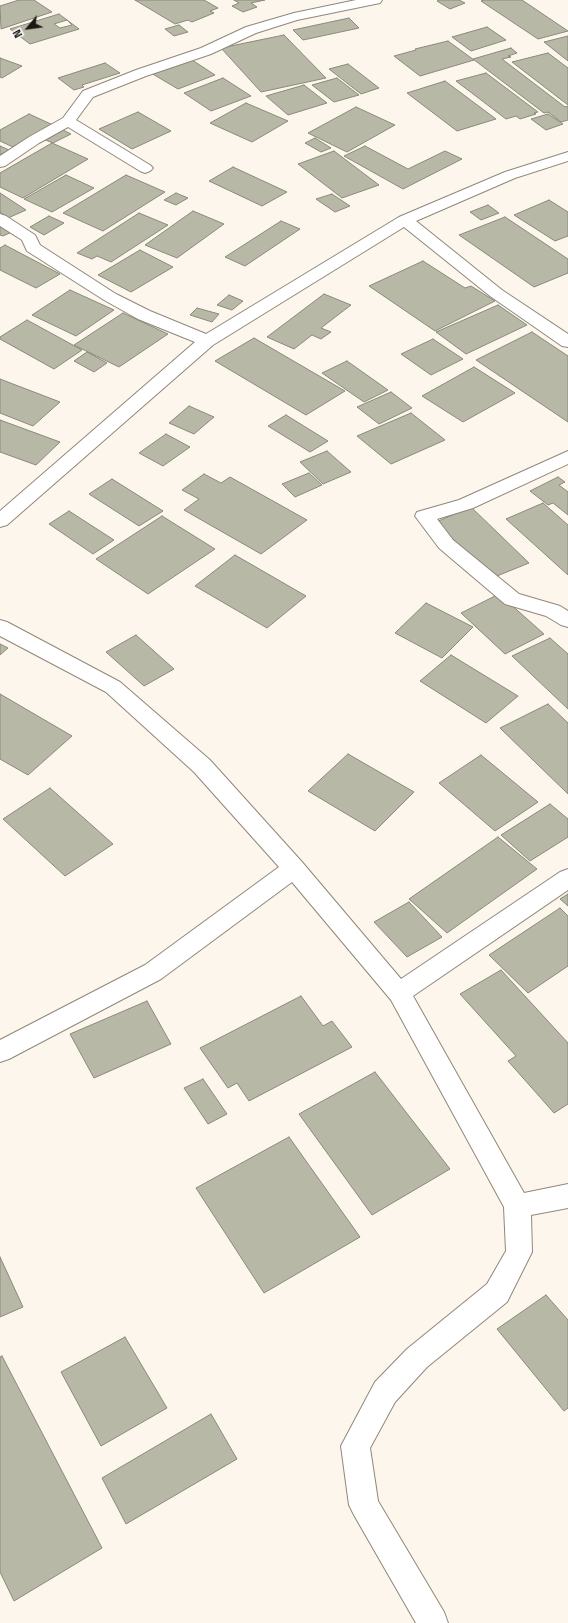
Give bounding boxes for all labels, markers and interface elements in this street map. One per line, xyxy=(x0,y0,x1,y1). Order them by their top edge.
north arrow xyxy=(8,8,48,48)
text: N xyxy=(9,27,26,41)

